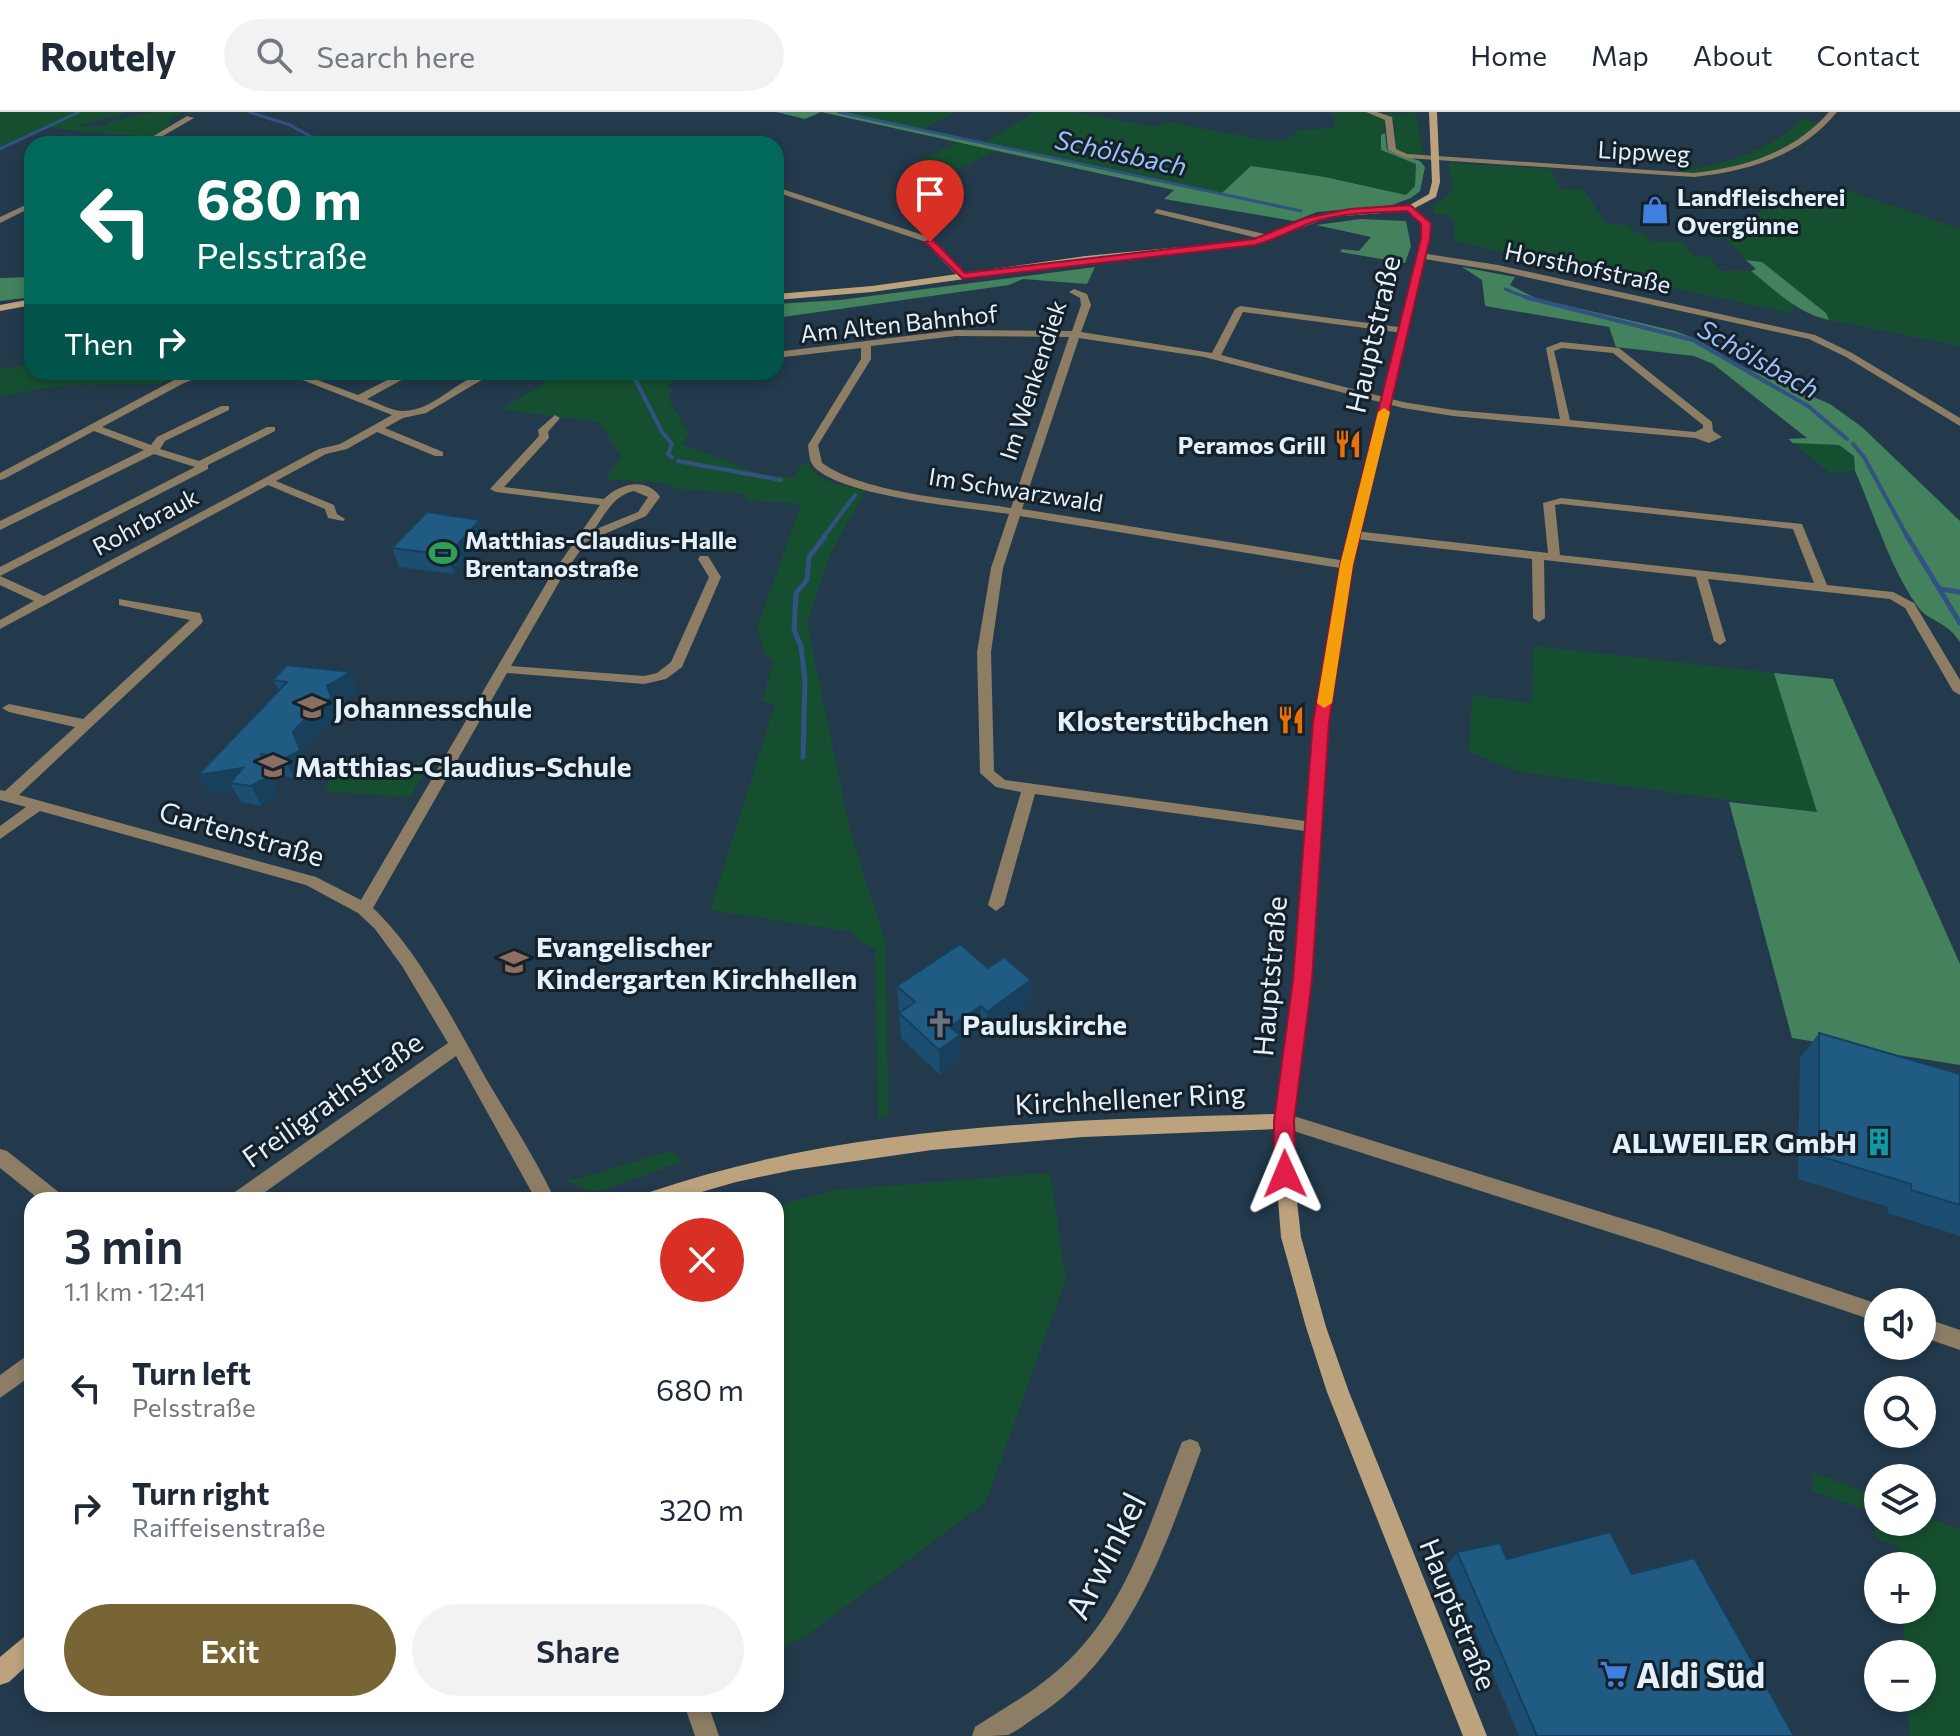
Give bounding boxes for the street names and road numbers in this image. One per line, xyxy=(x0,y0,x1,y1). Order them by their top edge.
street label: Lippweg xyxy=(1597,134,1691,168)
street label: Horsthofstraße xyxy=(1502,235,1674,299)
street label: Hauptstraße xyxy=(1337,252,1407,416)
street label: Im Wenkendiek xyxy=(993,297,1071,463)
street label: Am Alten Bahnhof xyxy=(799,298,1000,348)
street label: Im Schwarzwald xyxy=(927,461,1105,517)
street label: Rohrbrauk xyxy=(87,481,203,561)
street label: Gartenstraße xyxy=(156,793,328,873)
street label: Hauptstraße xyxy=(1245,895,1293,1057)
street label: Freiligrathstraße xyxy=(235,1024,429,1174)
street label: Kirchhellener Ring xyxy=(1014,1075,1246,1121)
street label: Arwinkel xyxy=(1054,1485,1154,1625)
street label: Hauptstraße xyxy=(1413,1533,1505,1695)

